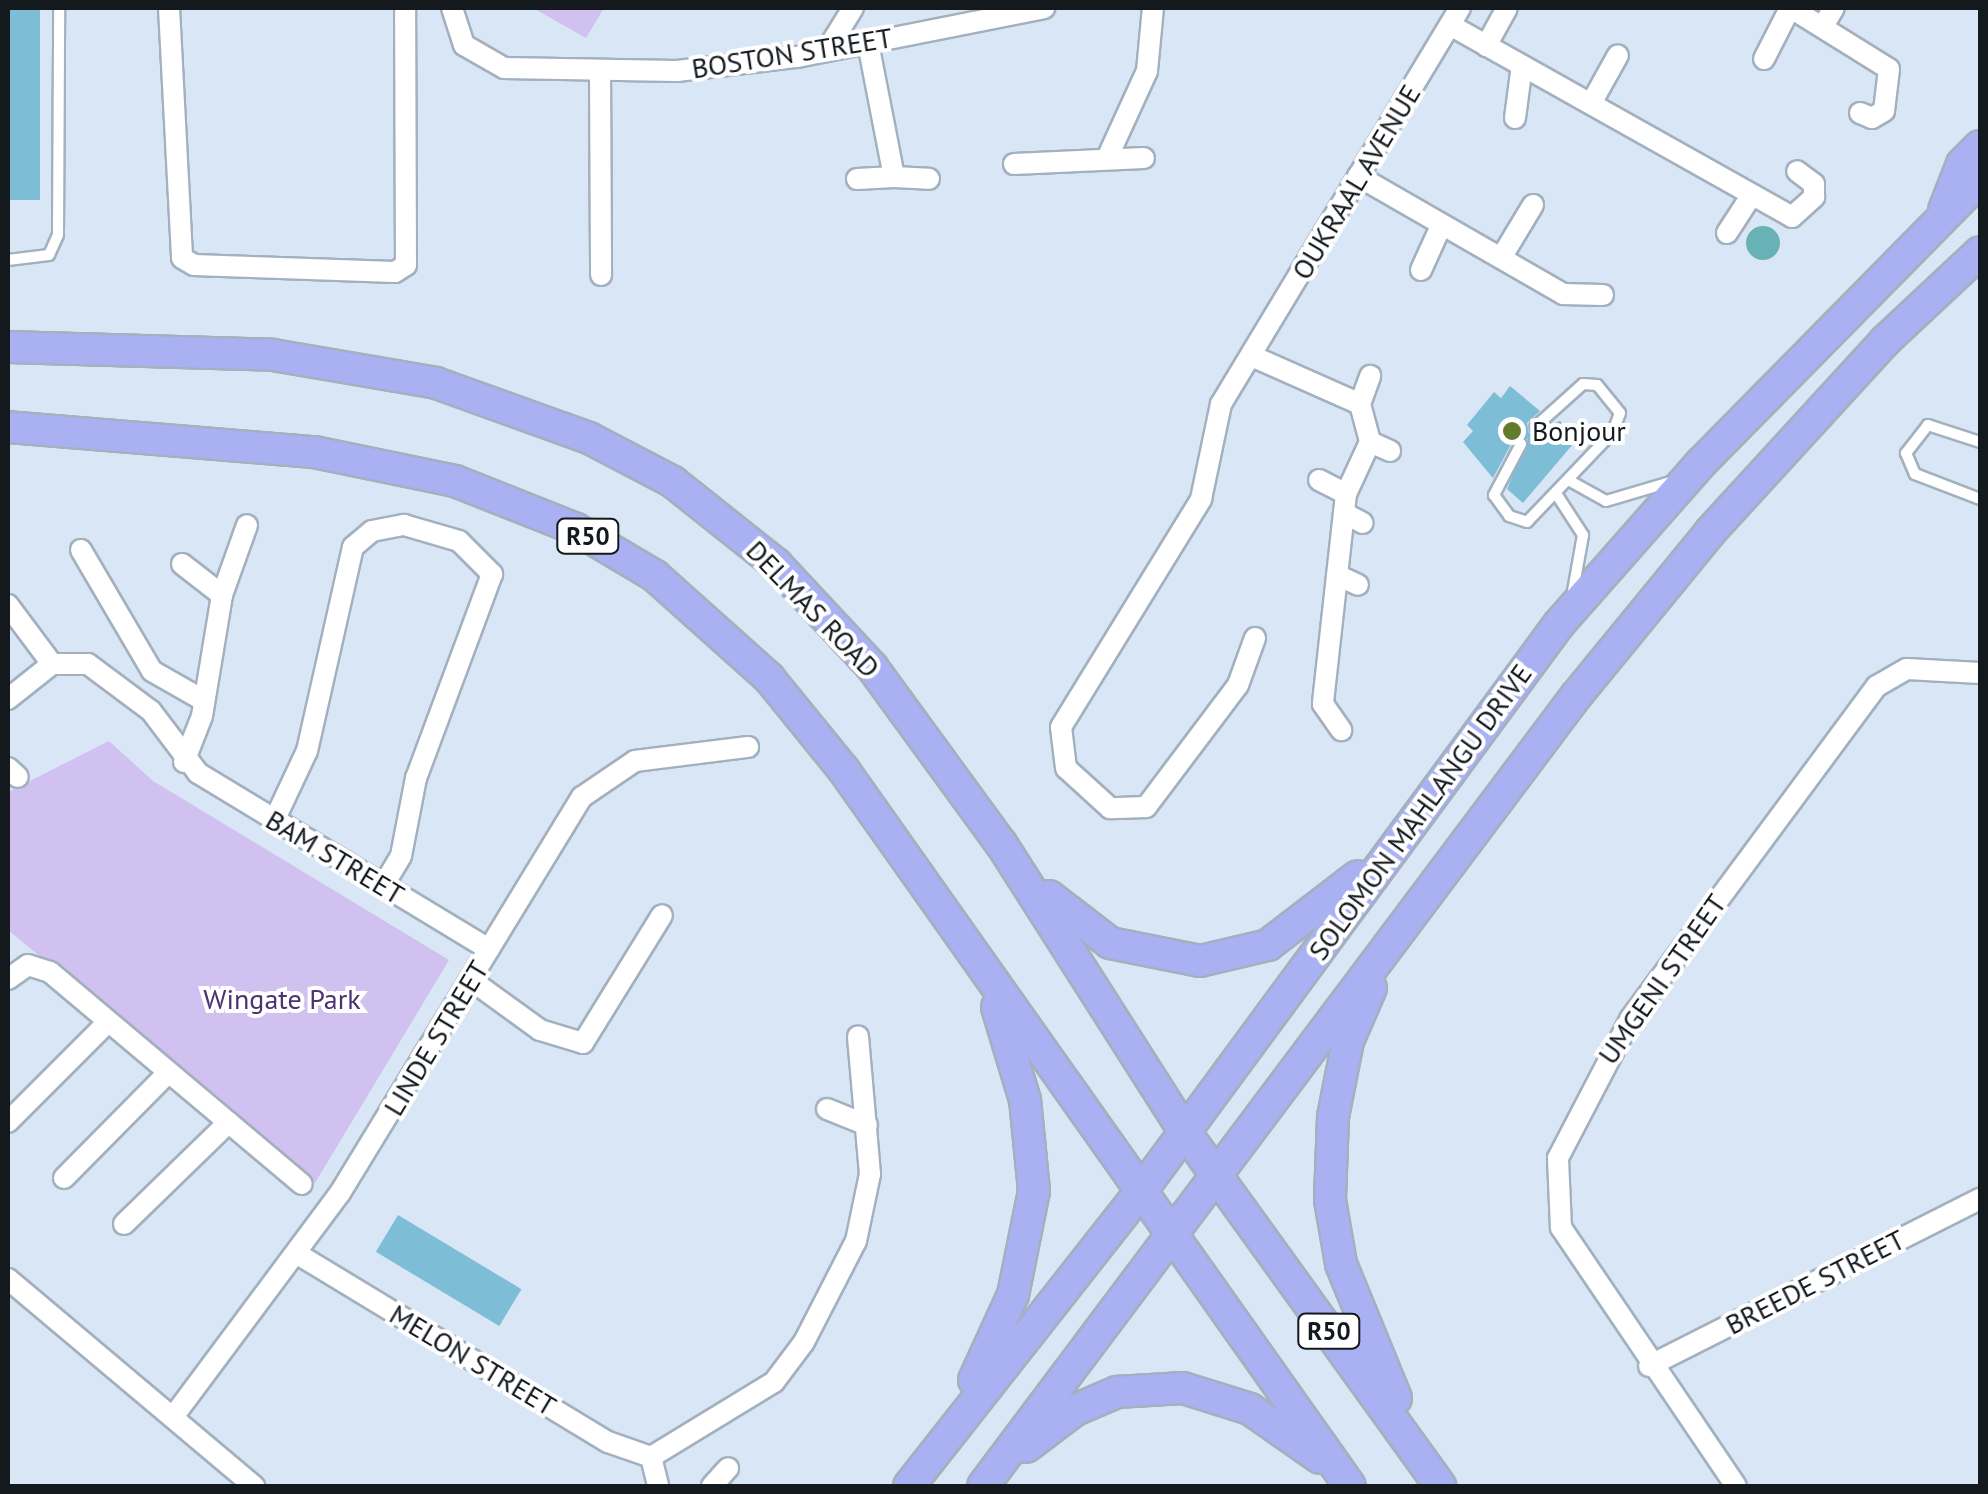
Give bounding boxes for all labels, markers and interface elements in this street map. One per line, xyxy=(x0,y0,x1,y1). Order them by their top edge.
street label: BOSTON STREET xyxy=(689,21,895,85)
street label: OUKRAAL AVENUE xyxy=(1284,78,1428,286)
place label: Bonjour xyxy=(1532,414,1626,448)
marker: Bonjour xyxy=(1501,420,1523,442)
road number: R50 xyxy=(556,516,620,556)
street label: DELMAS ROAD xyxy=(739,534,887,684)
street label: SOLOMON MAHLANGU DRIVE xyxy=(1301,658,1539,966)
street label: BAM STREET xyxy=(260,803,410,911)
street label: UMGENI STREET xyxy=(1591,888,1733,1070)
street label: LINDE STREET xyxy=(377,954,495,1122)
park label: Wingate Park xyxy=(203,982,361,1016)
street label: BREEDE STREET xyxy=(1720,1222,1910,1342)
street label: MELON STREET xyxy=(384,1297,562,1423)
road number: R50 xyxy=(1296,1311,1362,1351)

